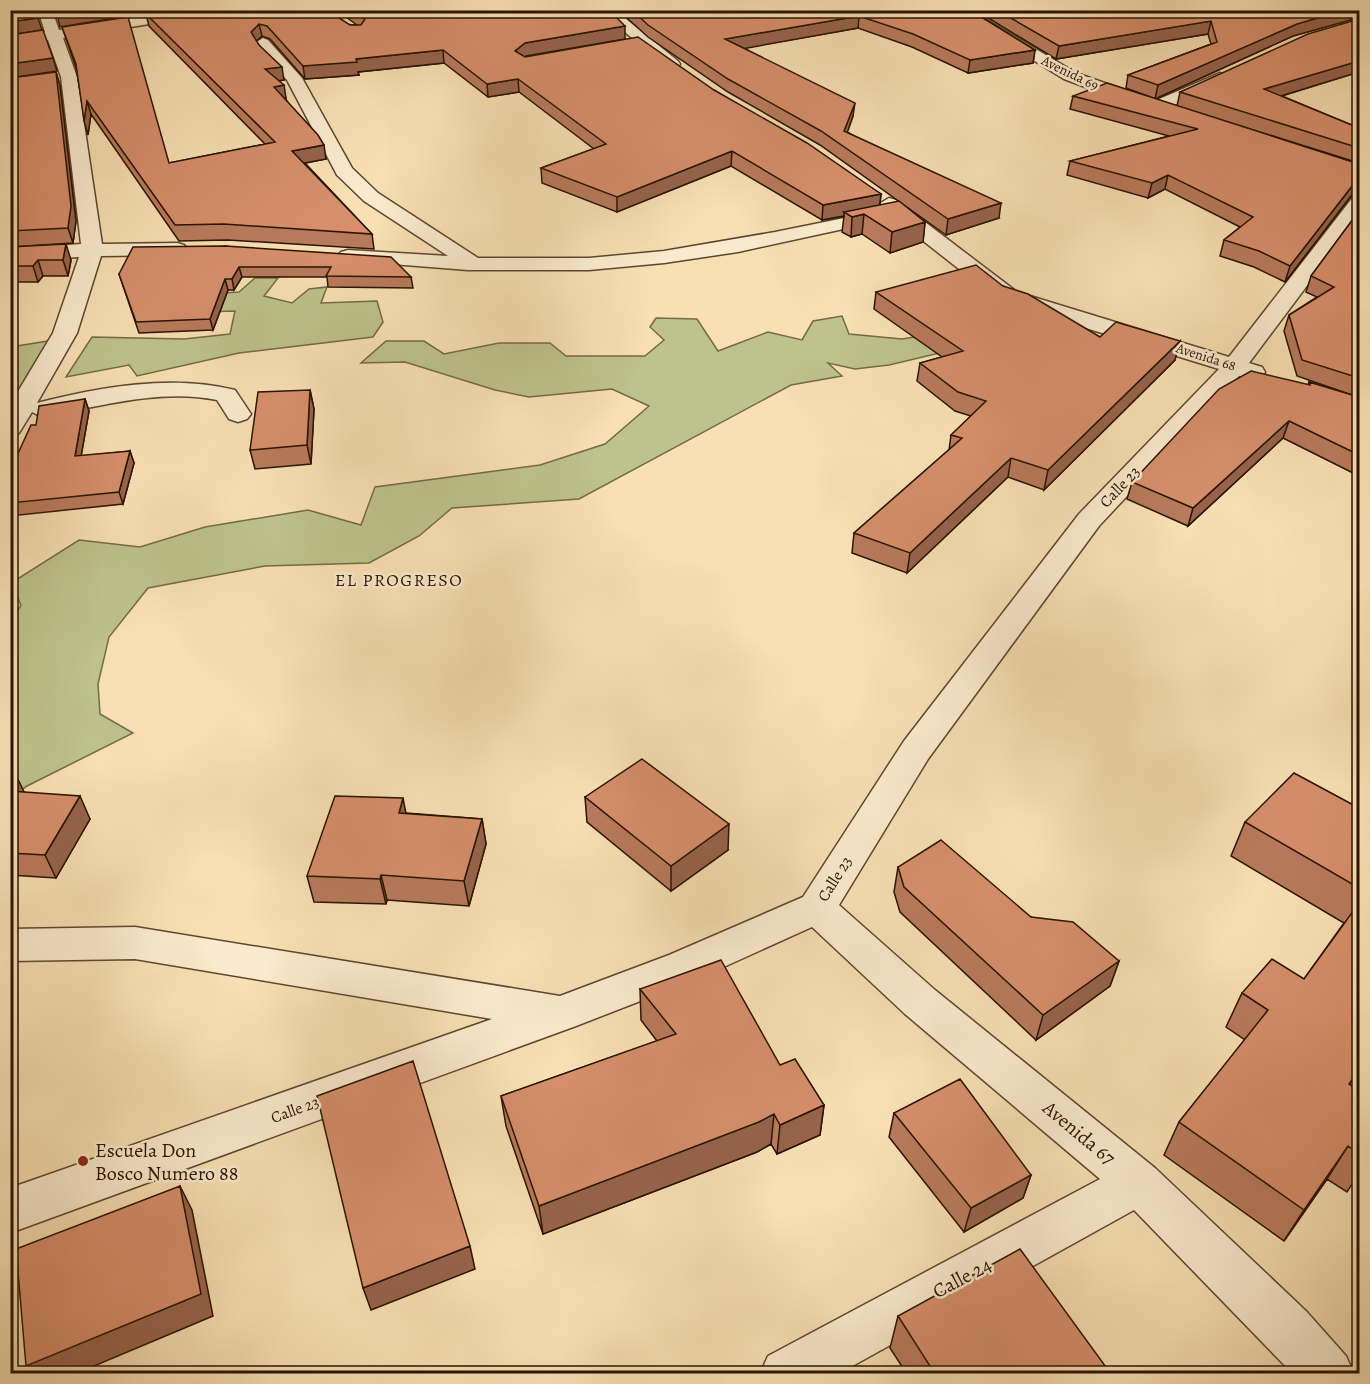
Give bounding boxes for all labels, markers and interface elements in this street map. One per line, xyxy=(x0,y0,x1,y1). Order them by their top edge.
street label: Avenida 69 xyxy=(1037,51,1102,95)
street label: Avenida 68 xyxy=(1173,338,1239,376)
street label: Calle 23 xyxy=(1095,461,1145,513)
district label: EL PROGRESO xyxy=(335,568,463,592)
street label: Calle 23 xyxy=(812,852,858,906)
street label: Calle 23 xyxy=(268,1091,322,1129)
street label: Avenida 67 xyxy=(1036,1094,1121,1172)
place label: Escuela Don Bosco Numero 88 xyxy=(95,1137,238,1187)
marker: Escuela Don Bosco Numero 88 xyxy=(76,1154,90,1168)
street label: Calle 24 xyxy=(928,1251,996,1305)

